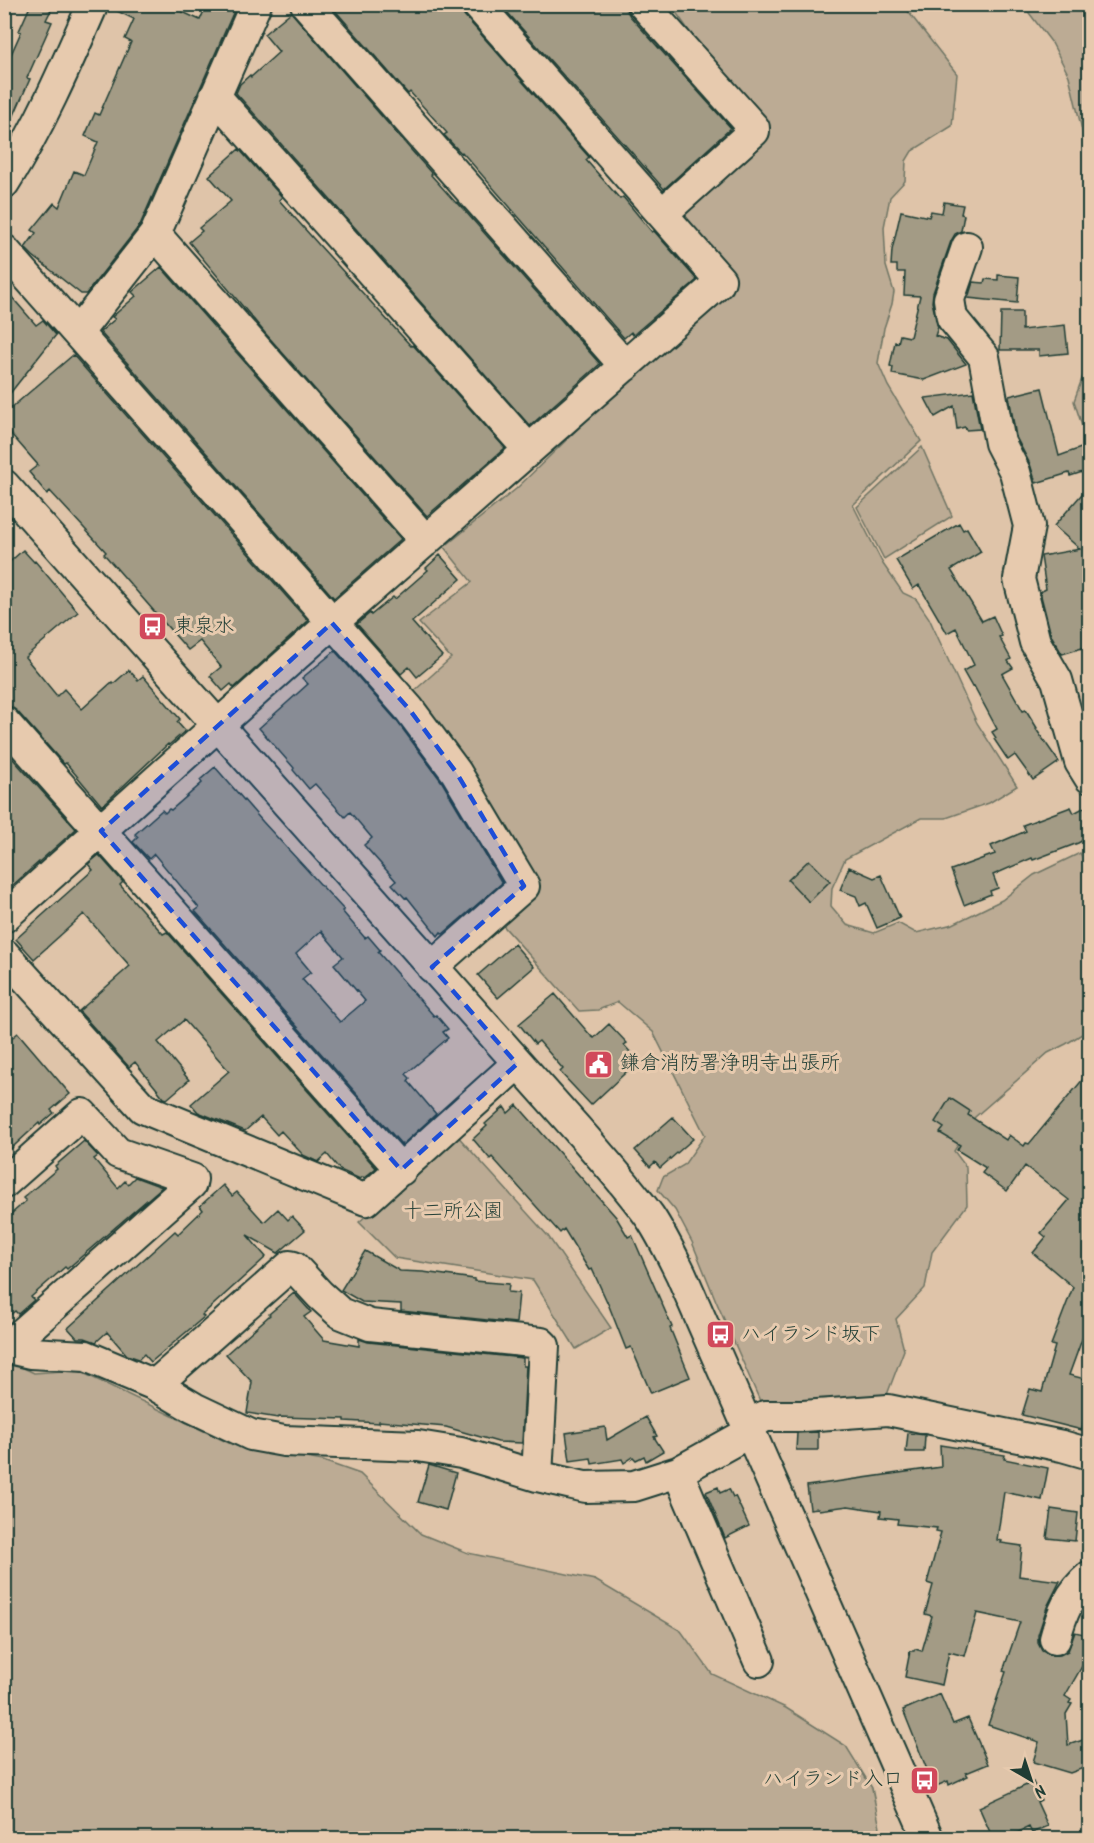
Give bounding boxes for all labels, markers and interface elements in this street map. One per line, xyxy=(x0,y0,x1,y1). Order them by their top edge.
bus stop icon: 東泉水 xyxy=(137,611,169,643)
place label: 東泉水 xyxy=(174,611,234,643)
public building icon: 鎌倉消防署浄明寺出張所 xyxy=(583,1048,615,1080)
place label: 鎌倉消防署浄明寺出張所 xyxy=(620,1048,840,1080)
park label: 十二所公園 xyxy=(403,1196,503,1228)
bus stop icon: ハイランド坂下 xyxy=(704,1319,736,1351)
place label: ハイランド坂下 xyxy=(741,1319,881,1351)
north arrow xyxy=(1001,1750,1061,1810)
place label: ハイランド入口 xyxy=(763,1764,903,1796)
bus stop icon: ハイランド入口 xyxy=(908,1764,940,1796)
text: N xyxy=(1028,1778,1051,1803)

